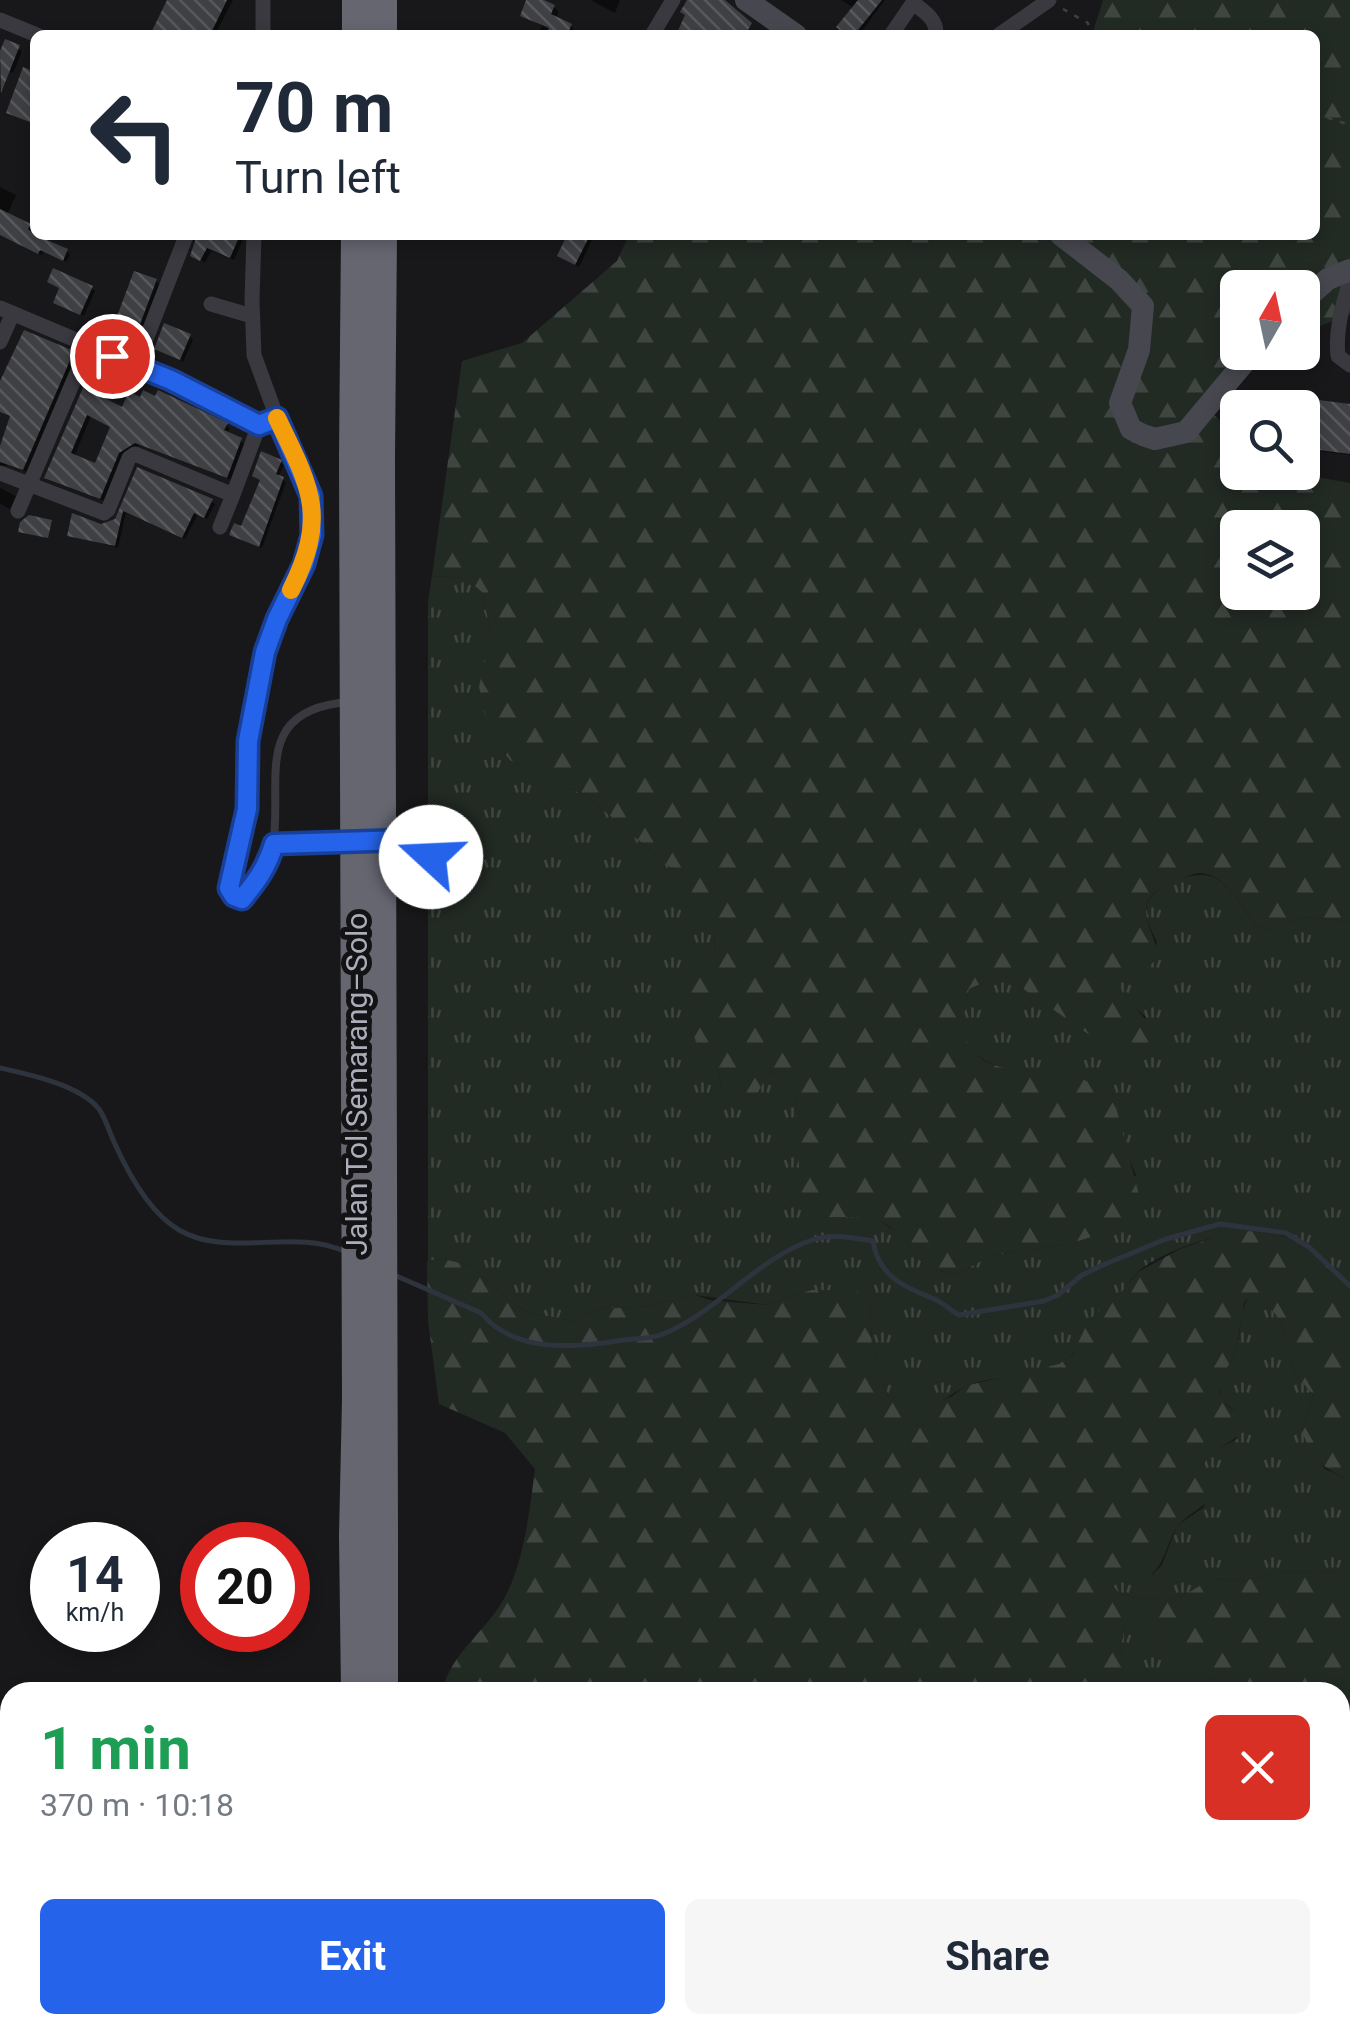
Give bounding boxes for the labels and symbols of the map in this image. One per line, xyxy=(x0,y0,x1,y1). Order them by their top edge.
north arrow xyxy=(1220,270,1320,370)
pin xyxy=(70,314,155,399)
position arrow xyxy=(379,805,483,909)
street label: Jalan Tol Semarang–Solo xyxy=(339,913,374,1255)
speed limit sign: 20 xyxy=(180,1522,310,1652)

